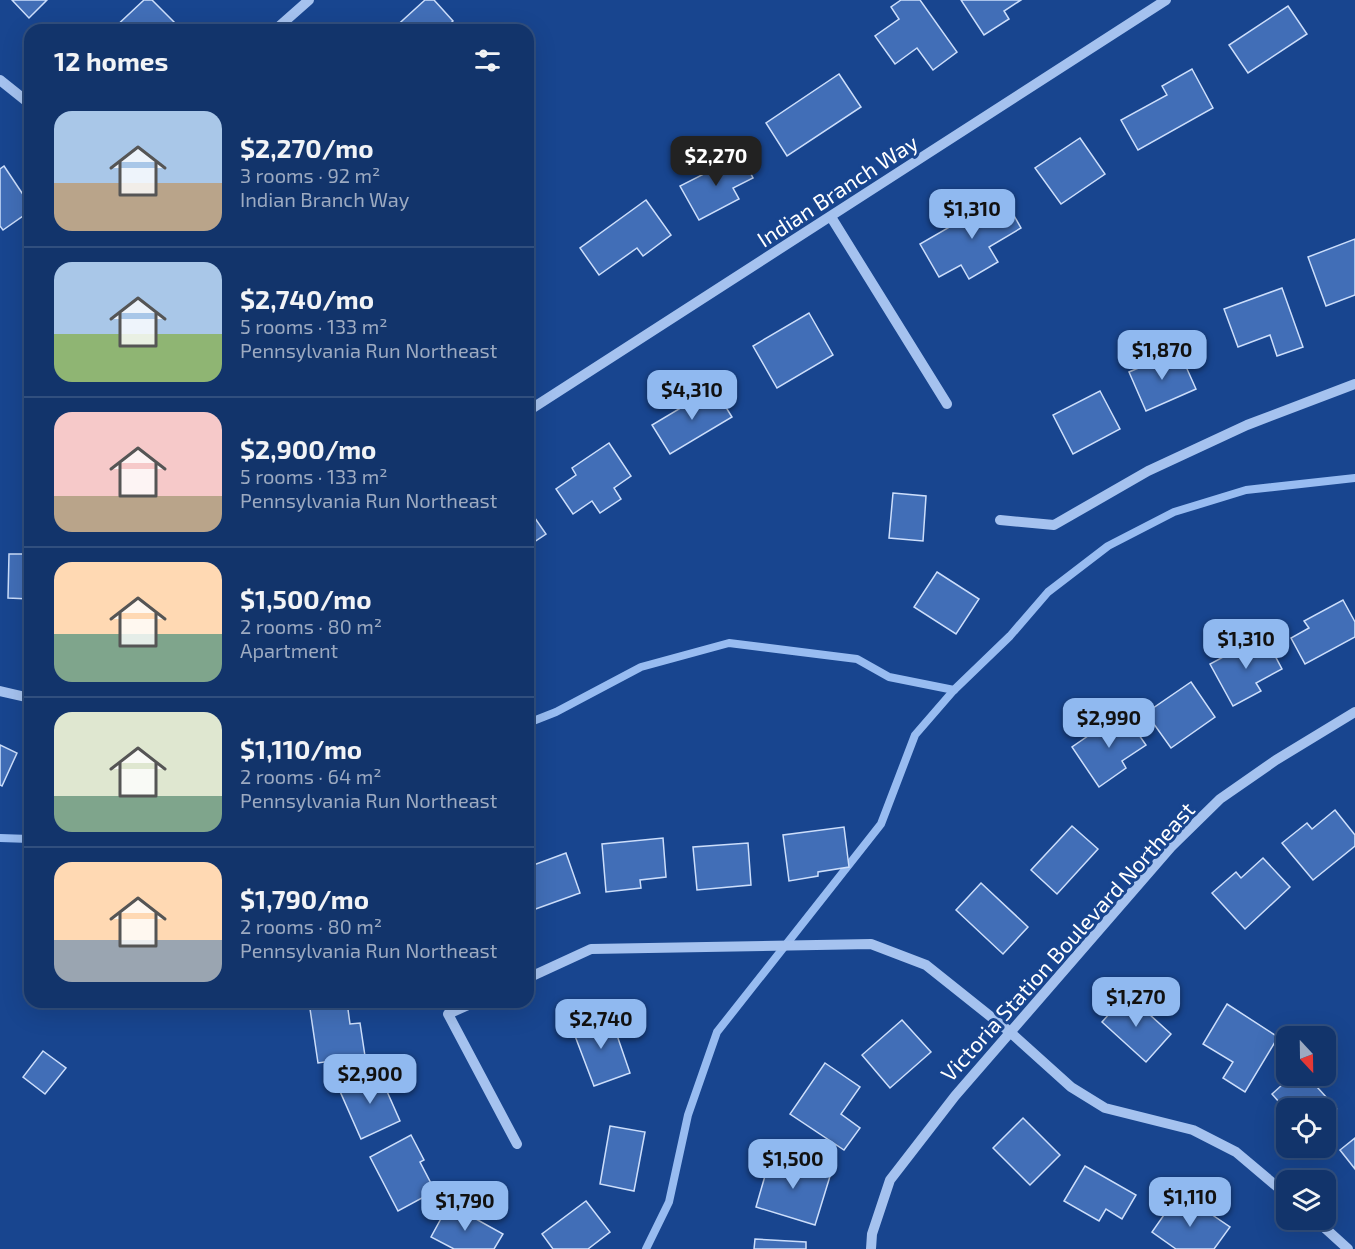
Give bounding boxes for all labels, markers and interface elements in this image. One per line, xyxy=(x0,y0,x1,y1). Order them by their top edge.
icon: filters xyxy=(471,44,504,77)
text: 12 homes xyxy=(54,45,168,76)
street label: Indian Branch Way xyxy=(752,128,922,252)
text: $2,270/mo xyxy=(240,132,374,163)
icon: home xyxy=(102,135,174,207)
pin: $2,270 xyxy=(667,136,765,187)
text: $2,270 xyxy=(685,143,747,167)
text: 3 rooms · 92 m² xyxy=(240,163,380,187)
text: Indian Branch Way xyxy=(240,187,409,211)
pin: $1,310 xyxy=(923,189,1021,240)
text: $1,310 xyxy=(943,196,1001,220)
text: $2,740/mo xyxy=(240,283,374,314)
icon: home xyxy=(102,286,174,358)
text: 5 rooms · 133 m² xyxy=(240,314,387,338)
pin: $1,870 xyxy=(1113,330,1211,381)
text: $1,870 xyxy=(1132,337,1192,361)
text: Pennsylvania Run Northeast xyxy=(240,338,497,362)
pin: $4,310 xyxy=(643,370,741,421)
text: $4,310 xyxy=(661,377,723,401)
text: $2,900/mo xyxy=(240,433,376,464)
icon: home xyxy=(102,436,174,508)
text: 5 rooms · 133 m² xyxy=(240,464,387,488)
text: Pennsylvania Run Northeast xyxy=(240,488,497,512)
text: $1,500/mo xyxy=(240,583,372,614)
icon: home xyxy=(102,586,174,658)
text: 2 rooms · 80 m² xyxy=(240,614,382,638)
pin: $1,310 xyxy=(1197,619,1295,670)
text: $1,310 xyxy=(1217,626,1275,650)
text: Apartment xyxy=(240,638,338,662)
pin: $2,990 xyxy=(1060,698,1158,749)
text: $2,990 xyxy=(1077,705,1141,729)
text: $1,110/mo xyxy=(240,733,362,764)
icon: home xyxy=(102,736,174,808)
text: 2 rooms · 64 m² xyxy=(240,764,382,788)
text: Pennsylvania Run Northeast xyxy=(240,788,497,812)
street label: Victoria Station Boulevard Northeast xyxy=(935,796,1199,1086)
text: $1,790/mo xyxy=(240,883,369,914)
icon: home xyxy=(102,886,174,958)
text: 2 rooms · 80 m² xyxy=(240,914,382,938)
text: Pennsylvania Run Northeast xyxy=(240,938,497,962)
pin: $1,270 xyxy=(1087,977,1185,1028)
text: $1,270 xyxy=(1106,984,1166,1008)
pin: $2,740 xyxy=(552,999,650,1050)
text: $2,740 xyxy=(569,1006,633,1030)
north arrow xyxy=(1276,1026,1336,1086)
map controls xyxy=(1276,1026,1336,1230)
pin: $2,900 xyxy=(321,1054,419,1105)
text: $2,900 xyxy=(337,1061,403,1085)
button: locate xyxy=(1276,1098,1336,1158)
pin: $1,500 xyxy=(744,1139,842,1190)
text: $1,500 xyxy=(762,1146,824,1170)
button: layers xyxy=(1276,1170,1336,1230)
pin: $1,110 xyxy=(1141,1177,1239,1228)
pin: $1,790 xyxy=(416,1181,514,1232)
text: $1,110 xyxy=(1163,1184,1217,1208)
text: $1,790 xyxy=(435,1188,495,1212)

